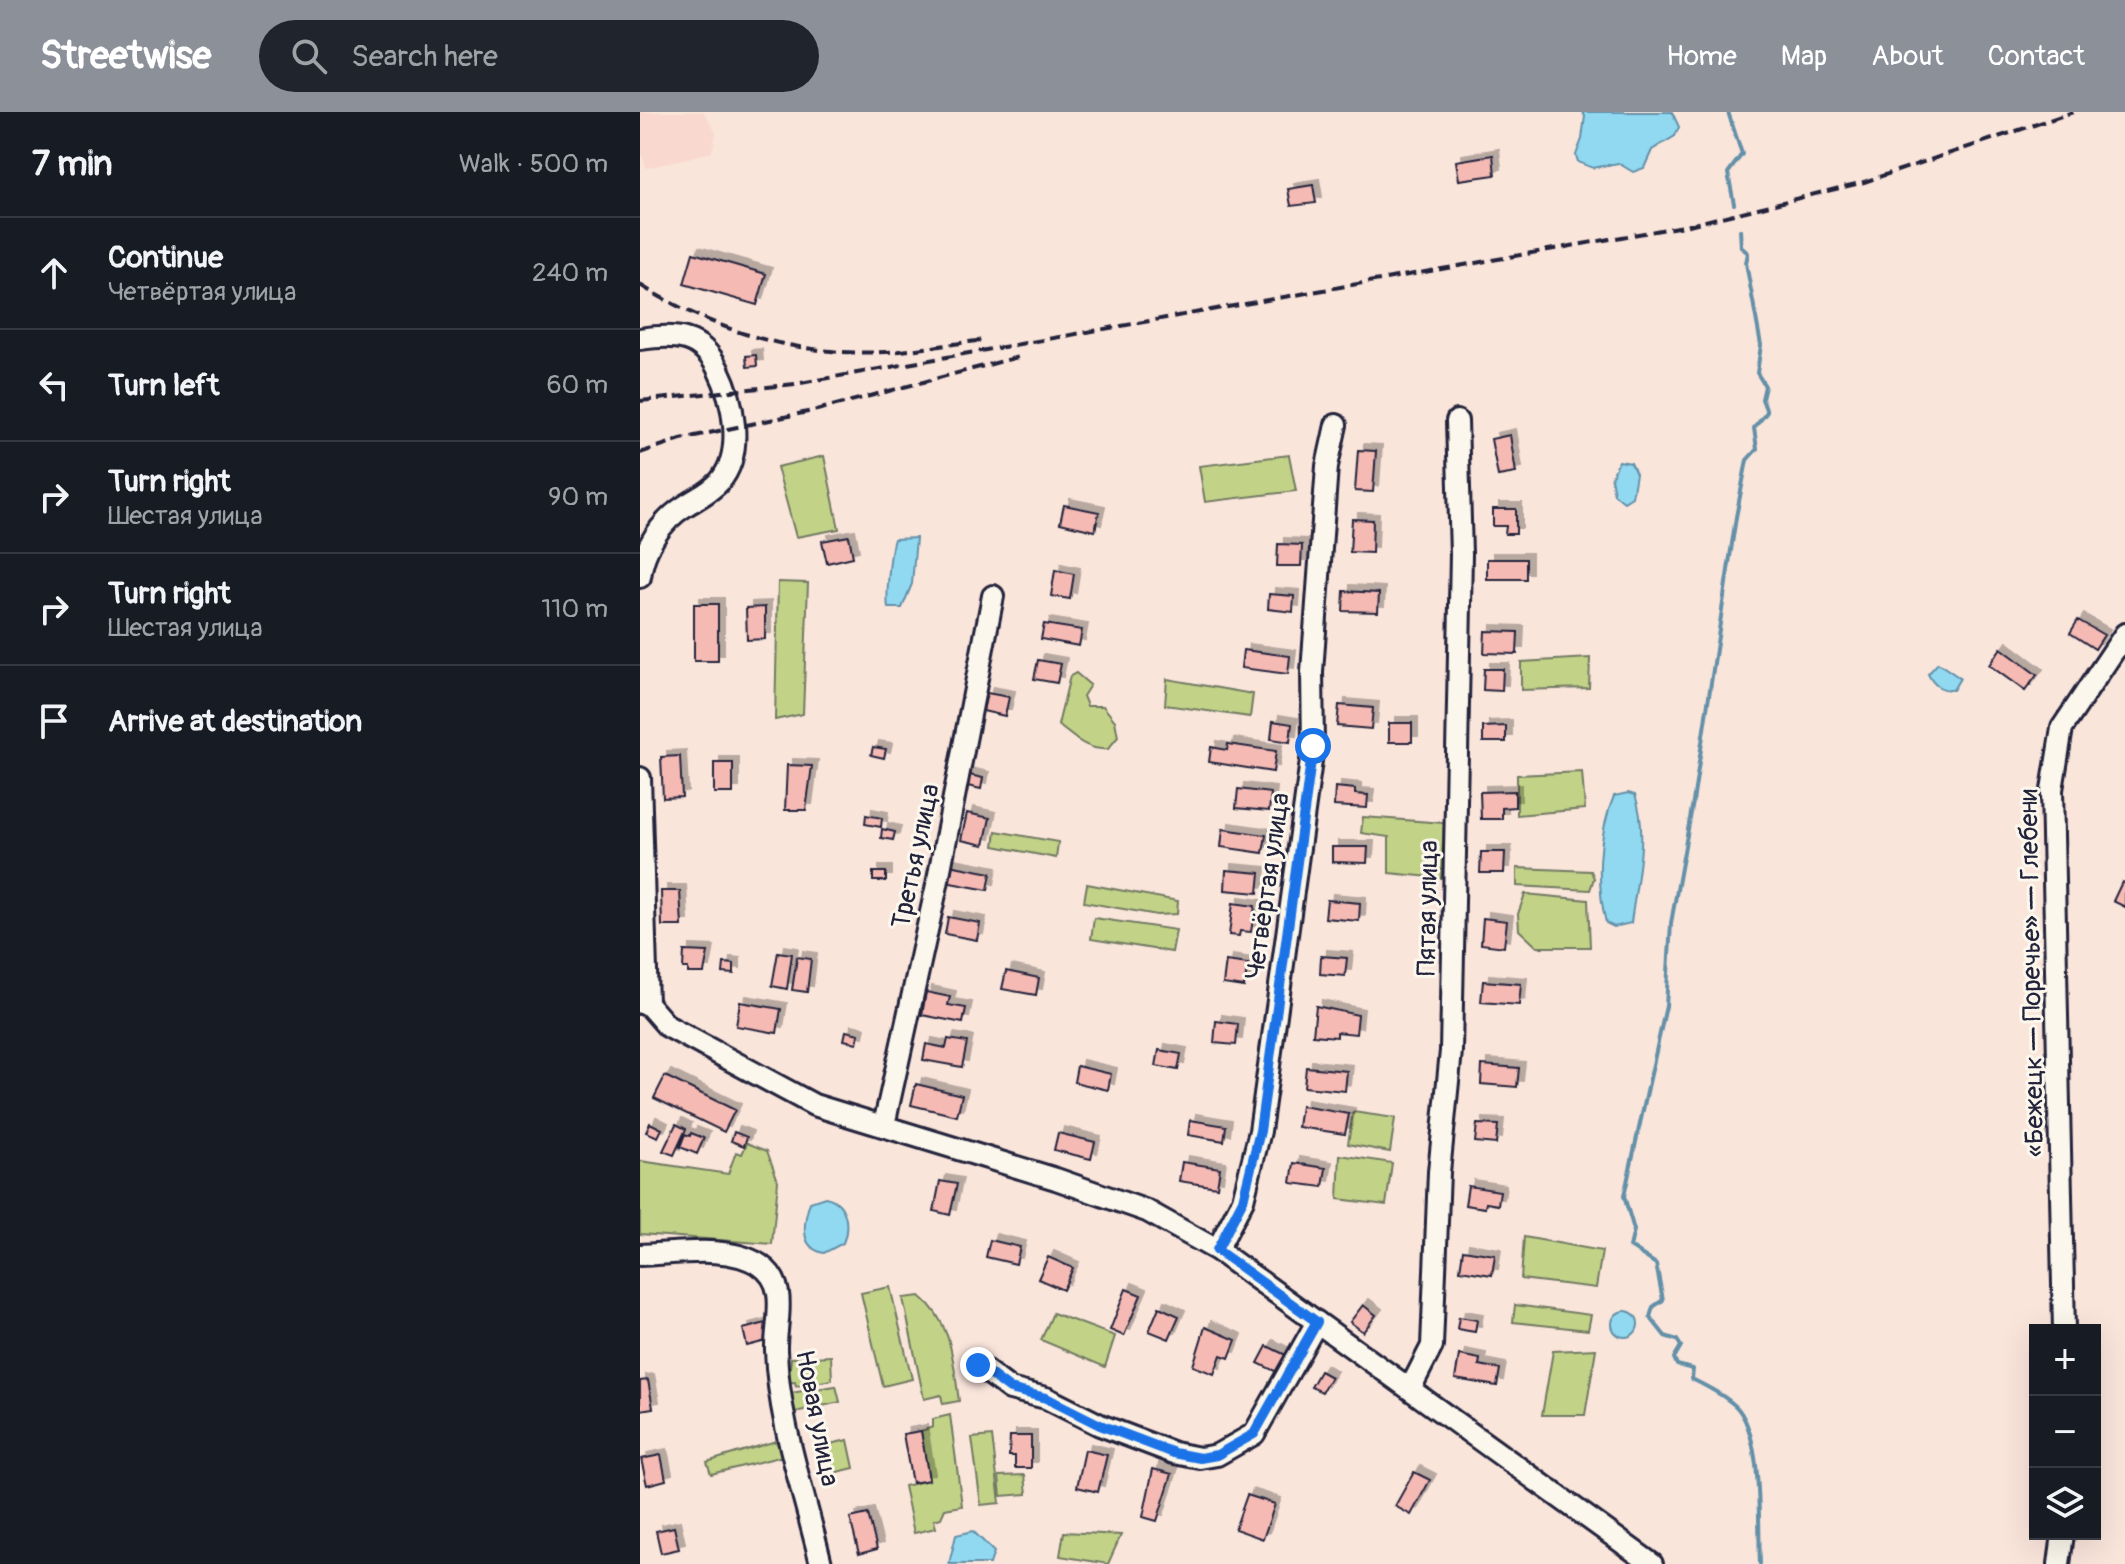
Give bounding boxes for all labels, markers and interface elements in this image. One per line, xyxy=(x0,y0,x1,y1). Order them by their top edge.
search box xyxy=(259,20,819,92)
text: Streetwise xyxy=(40,32,211,80)
icon: search xyxy=(287,34,331,78)
text: Search here xyxy=(351,38,498,75)
text: Home xyxy=(1666,39,1737,74)
text: Map xyxy=(1781,39,1827,74)
text: About xyxy=(1871,39,1944,74)
text: Contact xyxy=(1988,39,2085,74)
text: 7 min xyxy=(32,143,113,186)
text: Walk · 500 m xyxy=(459,148,608,180)
text: Continue xyxy=(108,239,223,276)
icon: ahead xyxy=(32,251,76,295)
text: 240 m xyxy=(532,257,608,289)
text: Четвёртая улица xyxy=(108,276,296,308)
icon: left xyxy=(32,363,76,407)
text: Turn left xyxy=(108,367,219,404)
text: 60 m xyxy=(546,369,608,401)
text: Turn right xyxy=(108,463,231,500)
icon: right xyxy=(32,475,76,519)
text: 90 m xyxy=(548,481,608,513)
text: Шестая улица xyxy=(108,500,263,532)
text: Turn right xyxy=(108,575,231,612)
icon: right xyxy=(32,587,76,631)
text: 110 m xyxy=(541,593,608,625)
text: Шестая улица xyxy=(108,612,263,644)
icon: arrive xyxy=(32,699,76,743)
text: Arrive at destination xyxy=(108,703,362,740)
route start xyxy=(1295,728,1331,764)
street label: Третья улица xyxy=(885,781,947,931)
street label: «Бежецк — Поречье» — Глебени xyxy=(2013,788,2051,1157)
street label: Четвёртая улица xyxy=(1239,791,1297,982)
street label: Пятая улица xyxy=(1411,840,1445,976)
map controls xyxy=(2029,1324,2101,1540)
button: + xyxy=(2029,1324,2101,1396)
street label: Новая улица xyxy=(788,1347,846,1489)
route end xyxy=(960,1347,996,1383)
button: − xyxy=(2029,1396,2101,1468)
button: layers xyxy=(2029,1468,2101,1540)

